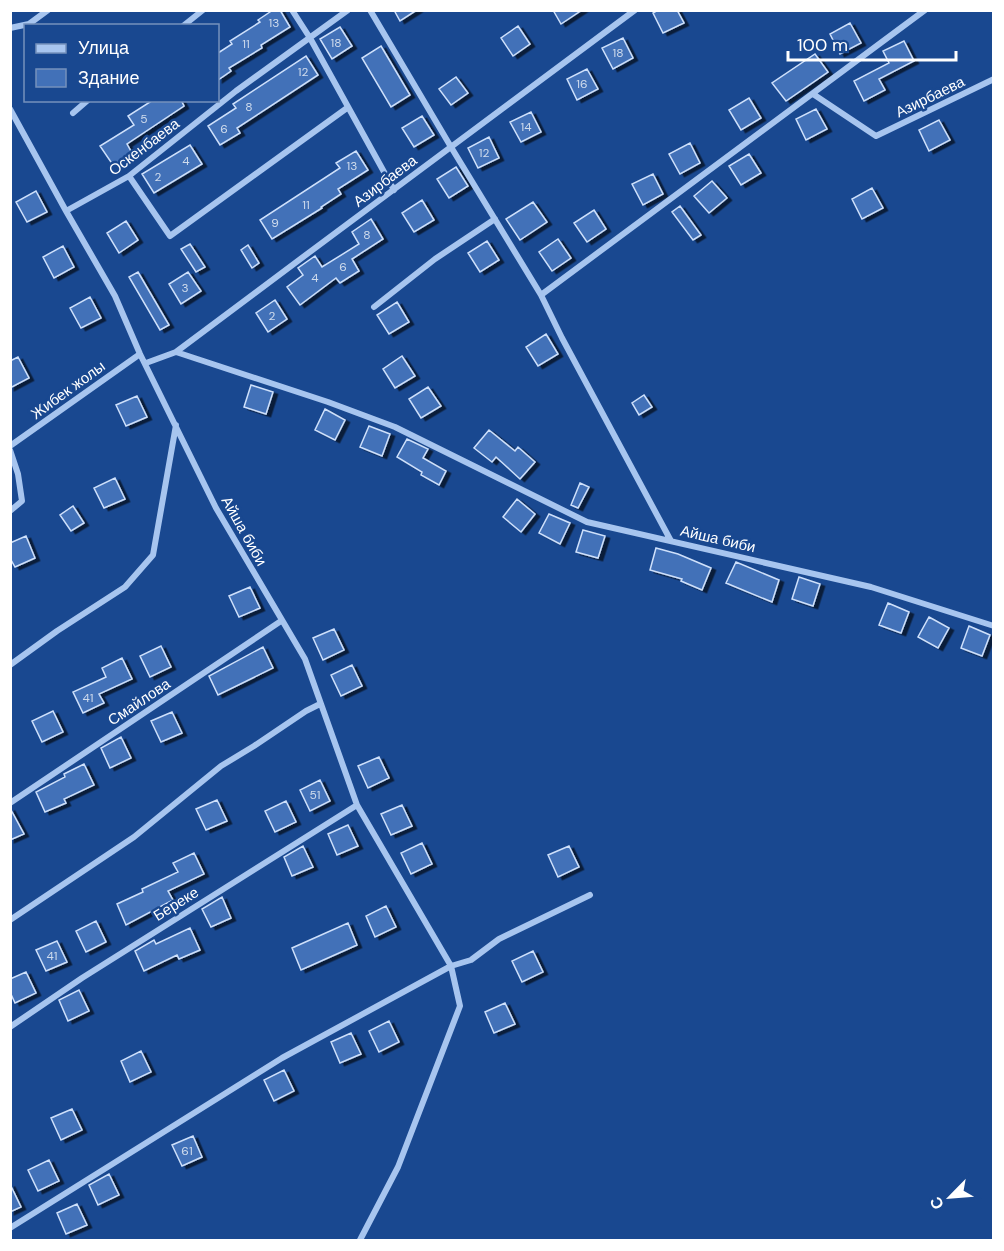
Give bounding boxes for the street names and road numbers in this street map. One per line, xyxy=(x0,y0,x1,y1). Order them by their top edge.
street label: Азирбаева xyxy=(892,71,969,122)
street label: Оскенбаева xyxy=(105,113,184,180)
street label: Азирбаева xyxy=(349,150,421,211)
street label: Жибек жолы xyxy=(27,356,109,424)
street label: Айша биби xyxy=(217,493,271,569)
street label: Айша биби xyxy=(678,521,758,557)
street label: Смайлова xyxy=(104,673,175,730)
street label: Береке xyxy=(150,882,202,926)

